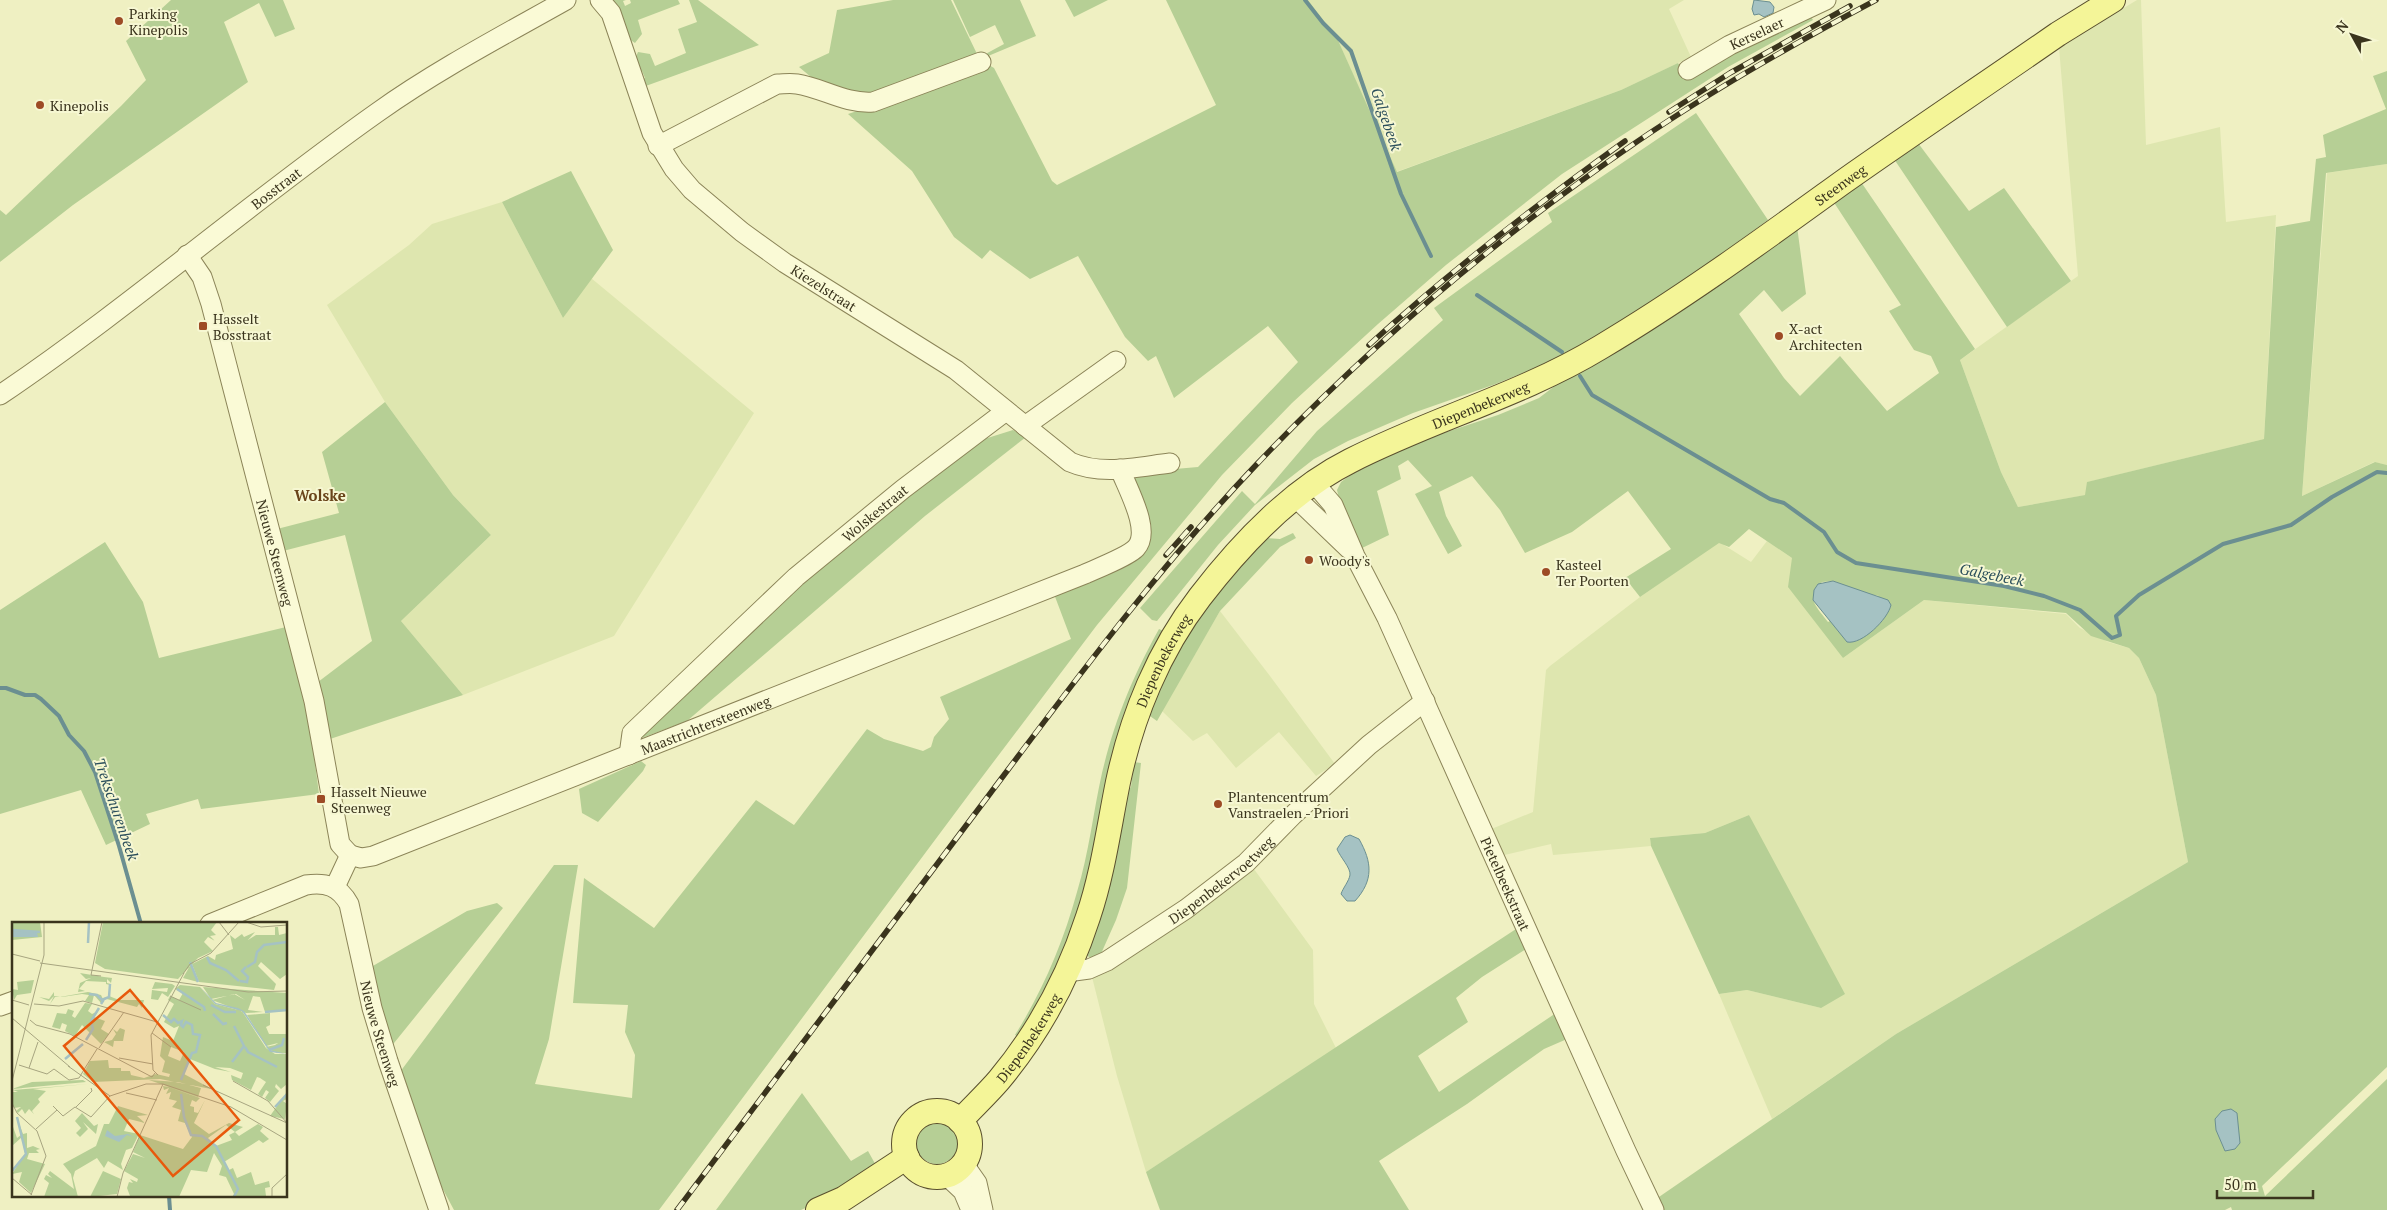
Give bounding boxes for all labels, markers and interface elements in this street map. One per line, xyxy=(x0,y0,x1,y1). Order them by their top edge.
place label: Parking Kinepolis xyxy=(129,4,188,39)
north arrow xyxy=(2327,10,2377,60)
street label: Kerselaer xyxy=(1726,12,1787,53)
marker: Parking Kinepolis xyxy=(113,15,125,27)
text: N xyxy=(2331,16,2353,36)
water label: Galgebeek xyxy=(1367,85,1407,154)
place label: Kinepolis xyxy=(50,96,109,115)
marker: Kinepolis xyxy=(34,99,46,111)
street label: Steenweg xyxy=(1810,159,1870,209)
street label: Bosstraat xyxy=(247,162,305,213)
street label: Kiezelstraat xyxy=(788,260,861,316)
place label: Hasselt Bosstraat xyxy=(213,309,272,344)
place label: X-act Architecten xyxy=(1789,319,1863,354)
marker: Hasselt Bosstraat xyxy=(197,320,209,332)
marker: X-act Architecten xyxy=(1773,330,1785,342)
street label: Diepenbekerweg xyxy=(1429,376,1532,433)
street label: Wolskestraat xyxy=(837,479,912,545)
district label: Wolske xyxy=(294,485,346,505)
street label: Nieuwe Steenweg xyxy=(253,497,299,609)
place label: Woody's xyxy=(1319,551,1370,570)
marker: Woody's xyxy=(1303,554,1315,566)
place label: Kasteel Ter Poorten xyxy=(1556,555,1630,590)
water label: Galgebeek xyxy=(1958,558,2027,590)
marker: Kasteel Ter Poorten xyxy=(1540,566,1552,578)
street label: Diepenbekerweg xyxy=(1131,609,1195,710)
street label: Maastrichtersteenweg xyxy=(638,690,773,759)
water label: Trekschurenbeek xyxy=(90,755,144,864)
place label: Hasselt Nieuwe Steenweg xyxy=(331,782,427,817)
place label: Plantencentrum Vanstraelen - Priori xyxy=(1228,787,1349,822)
marker: Hasselt Nieuwe Steenweg xyxy=(315,793,327,805)
marker: Plantencentrum Vanstraelen - Priori xyxy=(1212,798,1224,810)
street label: Diepenbekervoetweg xyxy=(1164,831,1278,928)
street label: Pietelbeekstraat xyxy=(1477,834,1536,934)
inset map xyxy=(12,922,288,1198)
street label: Nieuwe Steenweg xyxy=(357,979,406,1090)
street label: Diepenbekerweg xyxy=(992,989,1065,1086)
scale bar xyxy=(2217,1168,2313,1200)
text: 50 m xyxy=(2224,1174,2257,1194)

